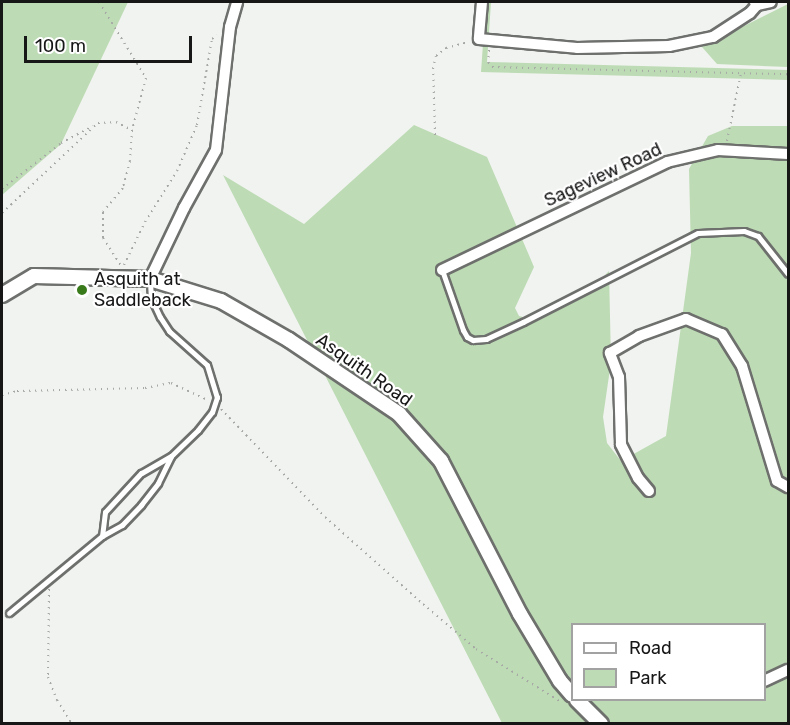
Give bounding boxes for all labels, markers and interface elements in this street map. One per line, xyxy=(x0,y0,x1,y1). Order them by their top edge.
scale bar xyxy=(27,24,195,62)
text: 100 m xyxy=(35,35,86,57)
street label: Sageview Road xyxy=(541,138,665,212)
place label: Asquith at Saddleback xyxy=(94,269,191,312)
marker: Asquith at Saddleback xyxy=(75,283,89,297)
street label: Asquith Road xyxy=(312,329,416,411)
legend xyxy=(571,623,766,701)
text: Road xyxy=(629,637,672,659)
text: Park xyxy=(629,667,666,689)

